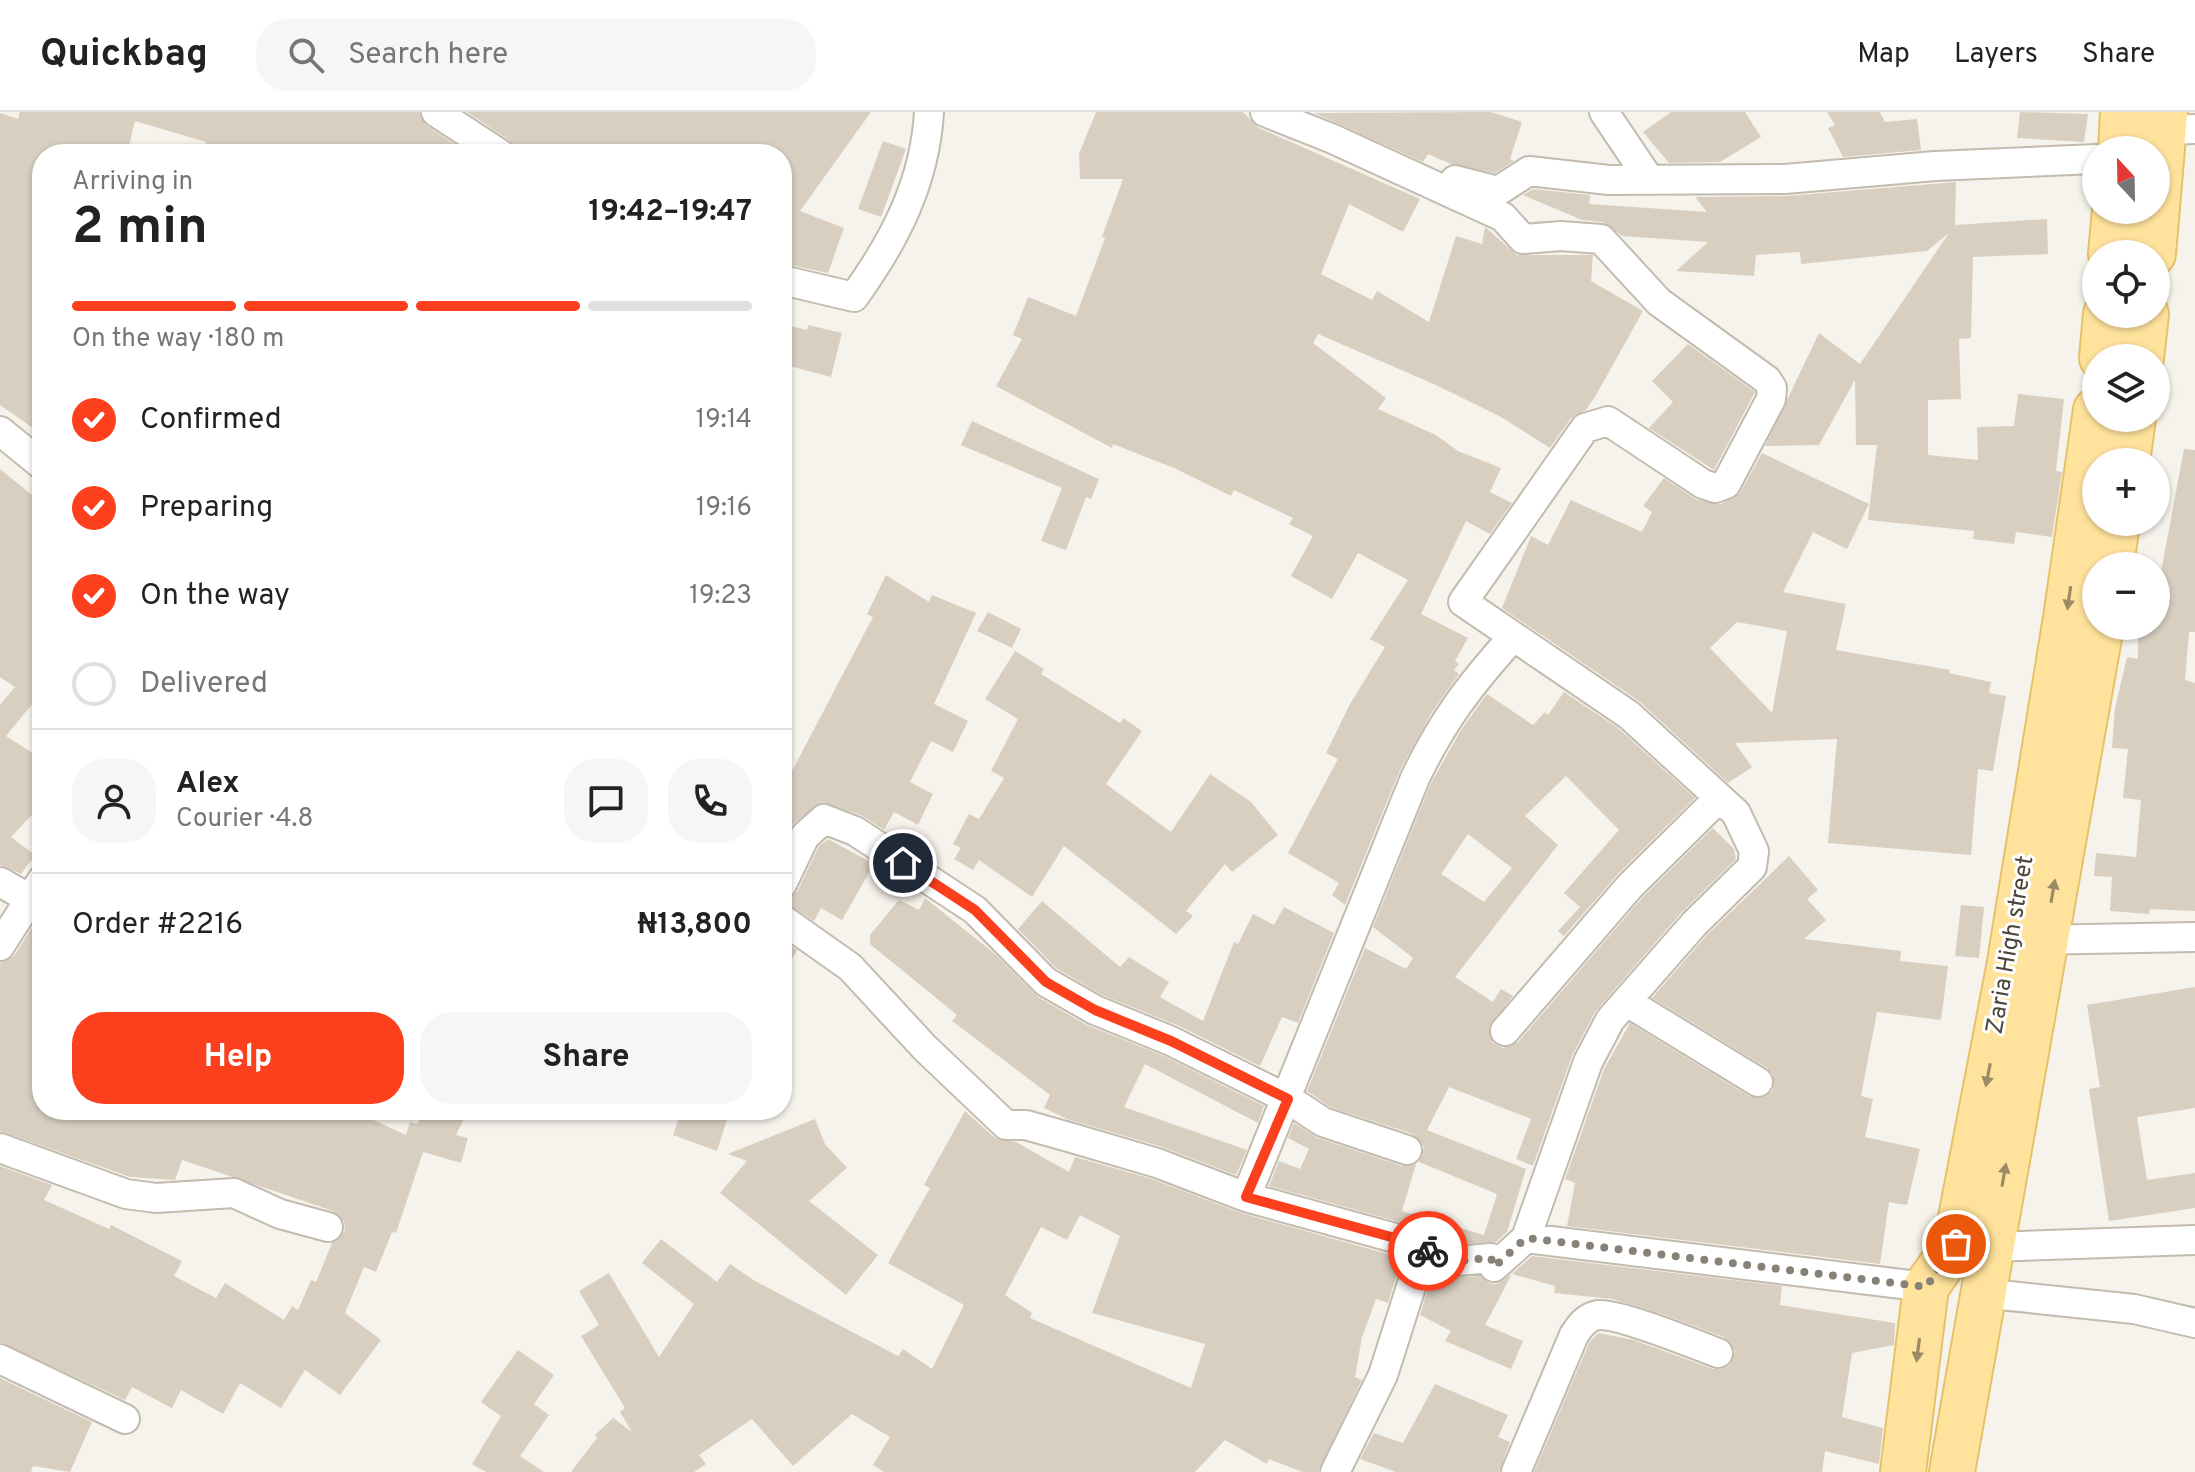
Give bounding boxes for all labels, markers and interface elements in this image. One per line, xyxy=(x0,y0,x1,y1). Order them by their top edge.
search box xyxy=(256,19,816,91)
text: Quickbag xyxy=(40,31,208,80)
icon: search xyxy=(284,33,328,77)
text: Search here xyxy=(348,37,508,74)
text: Map xyxy=(1857,37,1910,73)
text: Layers xyxy=(1954,37,2038,73)
text: Share xyxy=(2082,37,2155,73)
north arrow xyxy=(2082,136,2170,224)
map controls xyxy=(2082,136,2170,640)
text: Arriving in xyxy=(72,166,193,199)
text: 19:42–19:47 xyxy=(589,194,752,231)
text: 2 min xyxy=(72,196,208,262)
button: locate xyxy=(2082,240,2170,328)
text: On the way · 180 m xyxy=(72,323,284,356)
button: layers xyxy=(2082,344,2170,432)
icon: check xyxy=(72,398,116,442)
text: Confirmed xyxy=(140,402,282,439)
text: 19:14 xyxy=(696,404,752,437)
button: + xyxy=(2082,448,2170,536)
icon: check xyxy=(72,486,116,530)
text: Preparing xyxy=(140,490,273,527)
text: 19:16 xyxy=(696,492,752,525)
button: − xyxy=(2082,552,2170,640)
icon: check xyxy=(72,574,116,618)
text: On the way xyxy=(140,578,290,615)
text: 19:23 xyxy=(689,580,752,613)
one-way arrow xyxy=(2062,586,2075,611)
text: Delivered xyxy=(140,666,268,703)
button: person xyxy=(72,759,156,843)
button: chat xyxy=(564,759,648,843)
button: phone xyxy=(668,759,752,843)
text: Alex xyxy=(176,766,240,803)
text: Courier · 4.8 xyxy=(176,803,313,836)
pin xyxy=(869,829,937,897)
icon: home xyxy=(881,841,925,885)
street label: Zaria High street xyxy=(1981,853,2041,1037)
one-way arrow xyxy=(2048,878,2060,903)
text: Order #2216 xyxy=(72,907,243,944)
text: ₦13,800 xyxy=(637,907,752,944)
button: Help xyxy=(72,1012,404,1104)
button: Share xyxy=(420,1012,752,1104)
one-way arrow xyxy=(1982,1063,1994,1088)
one-way arrow xyxy=(1998,1162,2010,1187)
pin xyxy=(1922,1210,1990,1278)
courier xyxy=(1388,1211,1468,1291)
icon: bag xyxy=(1934,1222,1978,1266)
icon: bike xyxy=(1406,1229,1450,1273)
one-way arrow xyxy=(1912,1338,1925,1363)

